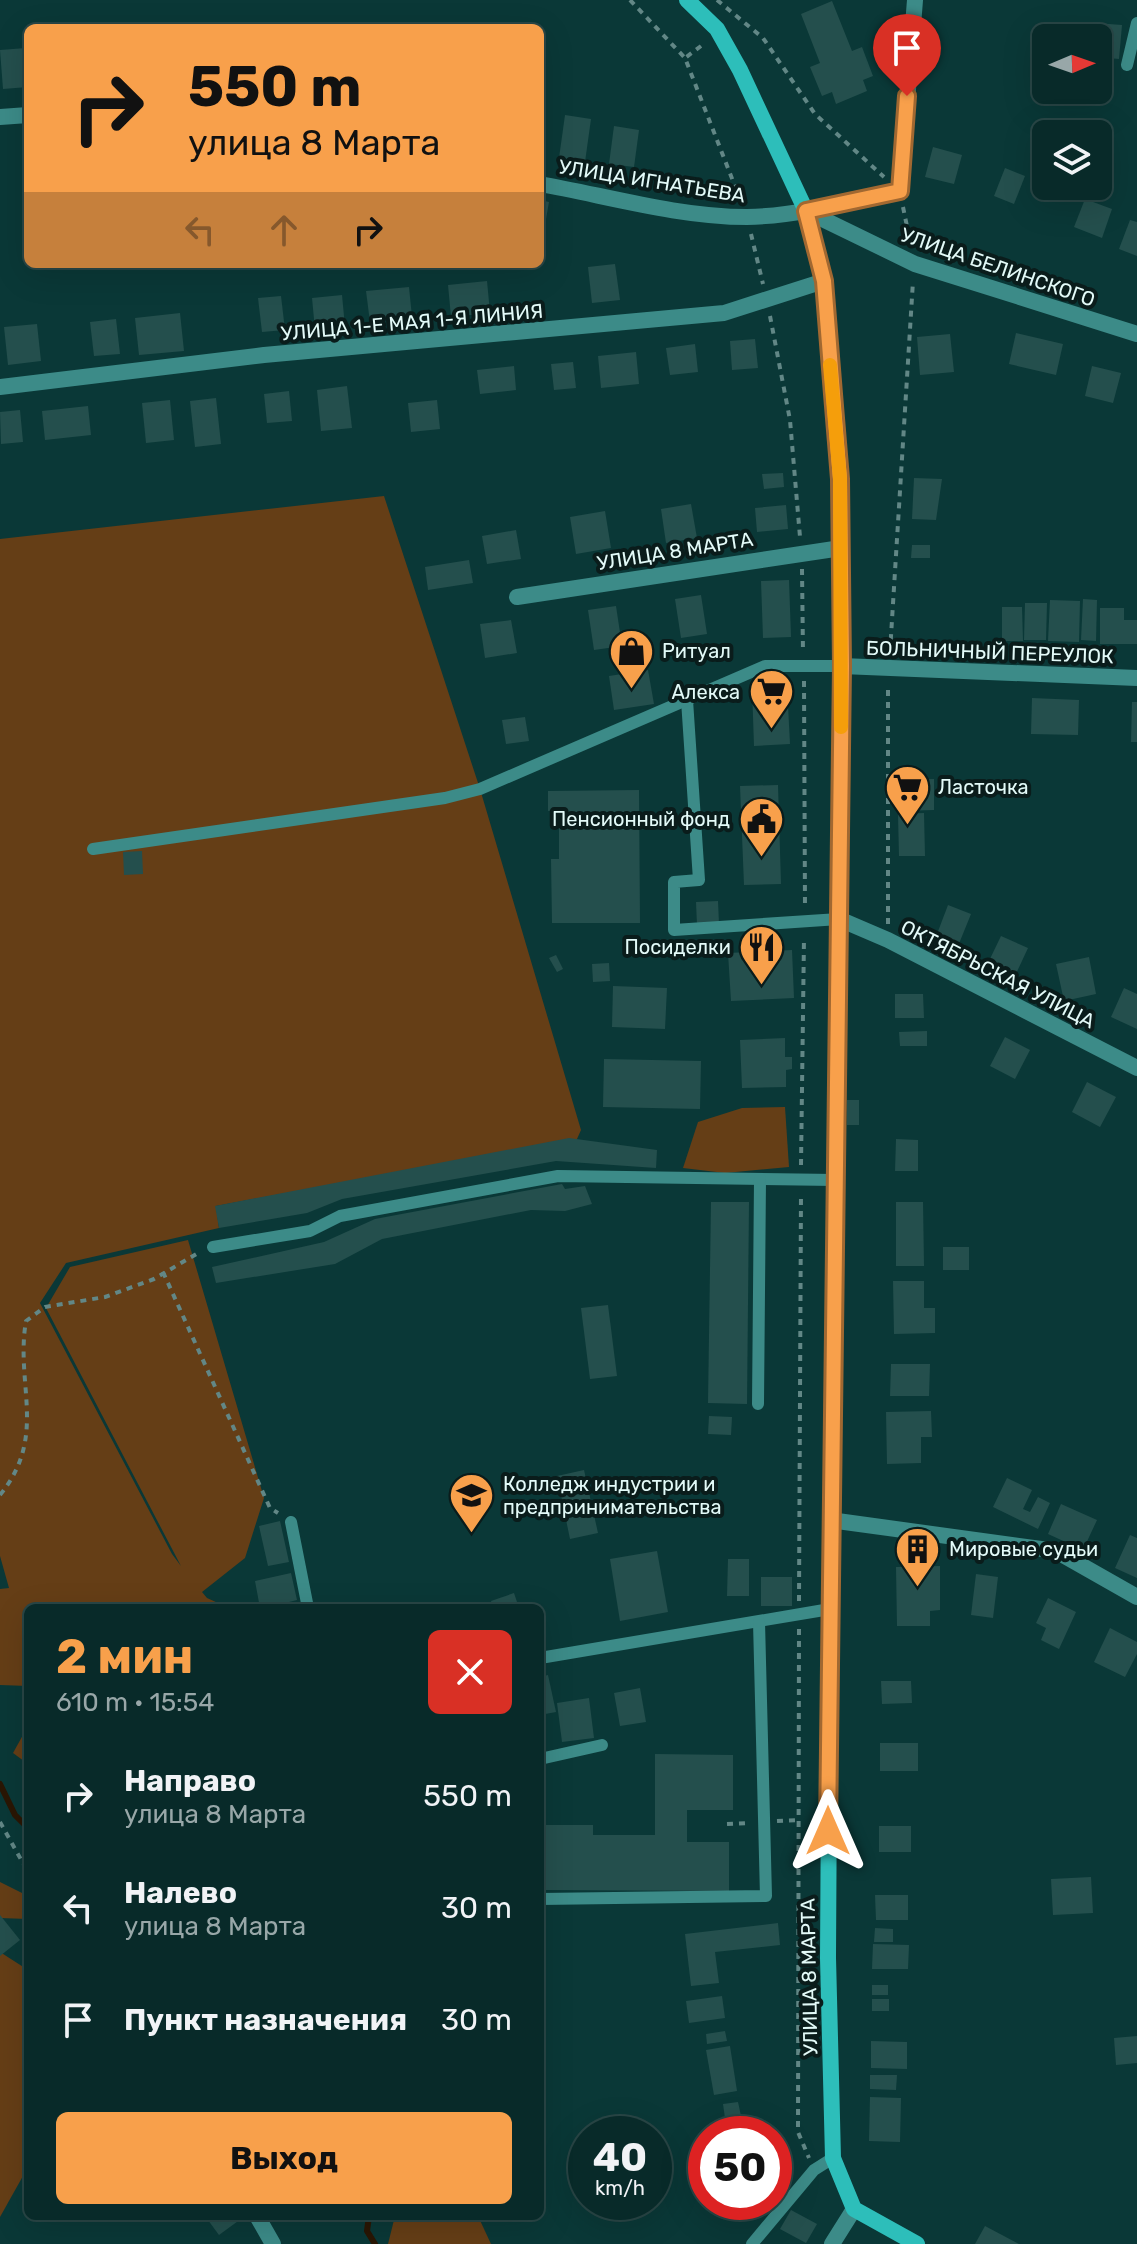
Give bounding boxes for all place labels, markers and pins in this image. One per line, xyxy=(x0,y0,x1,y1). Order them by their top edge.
pin xyxy=(873,14.0,941,96)
shop icon: Ритуал xyxy=(607,627,655,690)
place label: Ритуал xyxy=(662,639,731,663)
supermarket icon: Алекса xyxy=(747,668,795,731)
place label: Алекса xyxy=(671,680,740,704)
supermarket icon: Ласточка xyxy=(883,763,931,826)
place label: Ласточка xyxy=(938,775,1029,799)
public building icon: Пенсионный фонд xyxy=(737,795,785,858)
place label: Пенсионный фонд xyxy=(552,807,730,831)
restaurant icon: Посиделки xyxy=(738,923,786,986)
place label: Посиделки xyxy=(624,935,731,959)
school or university icon: Колледж индустрии и предпринимательства xyxy=(448,1472,496,1535)
place label: Колледж индустрии и предпринимательства xyxy=(503,1472,721,1519)
building icon: Мировые судьи xyxy=(894,1525,942,1588)
place label: Мировые судьи xyxy=(949,1537,1098,1561)

